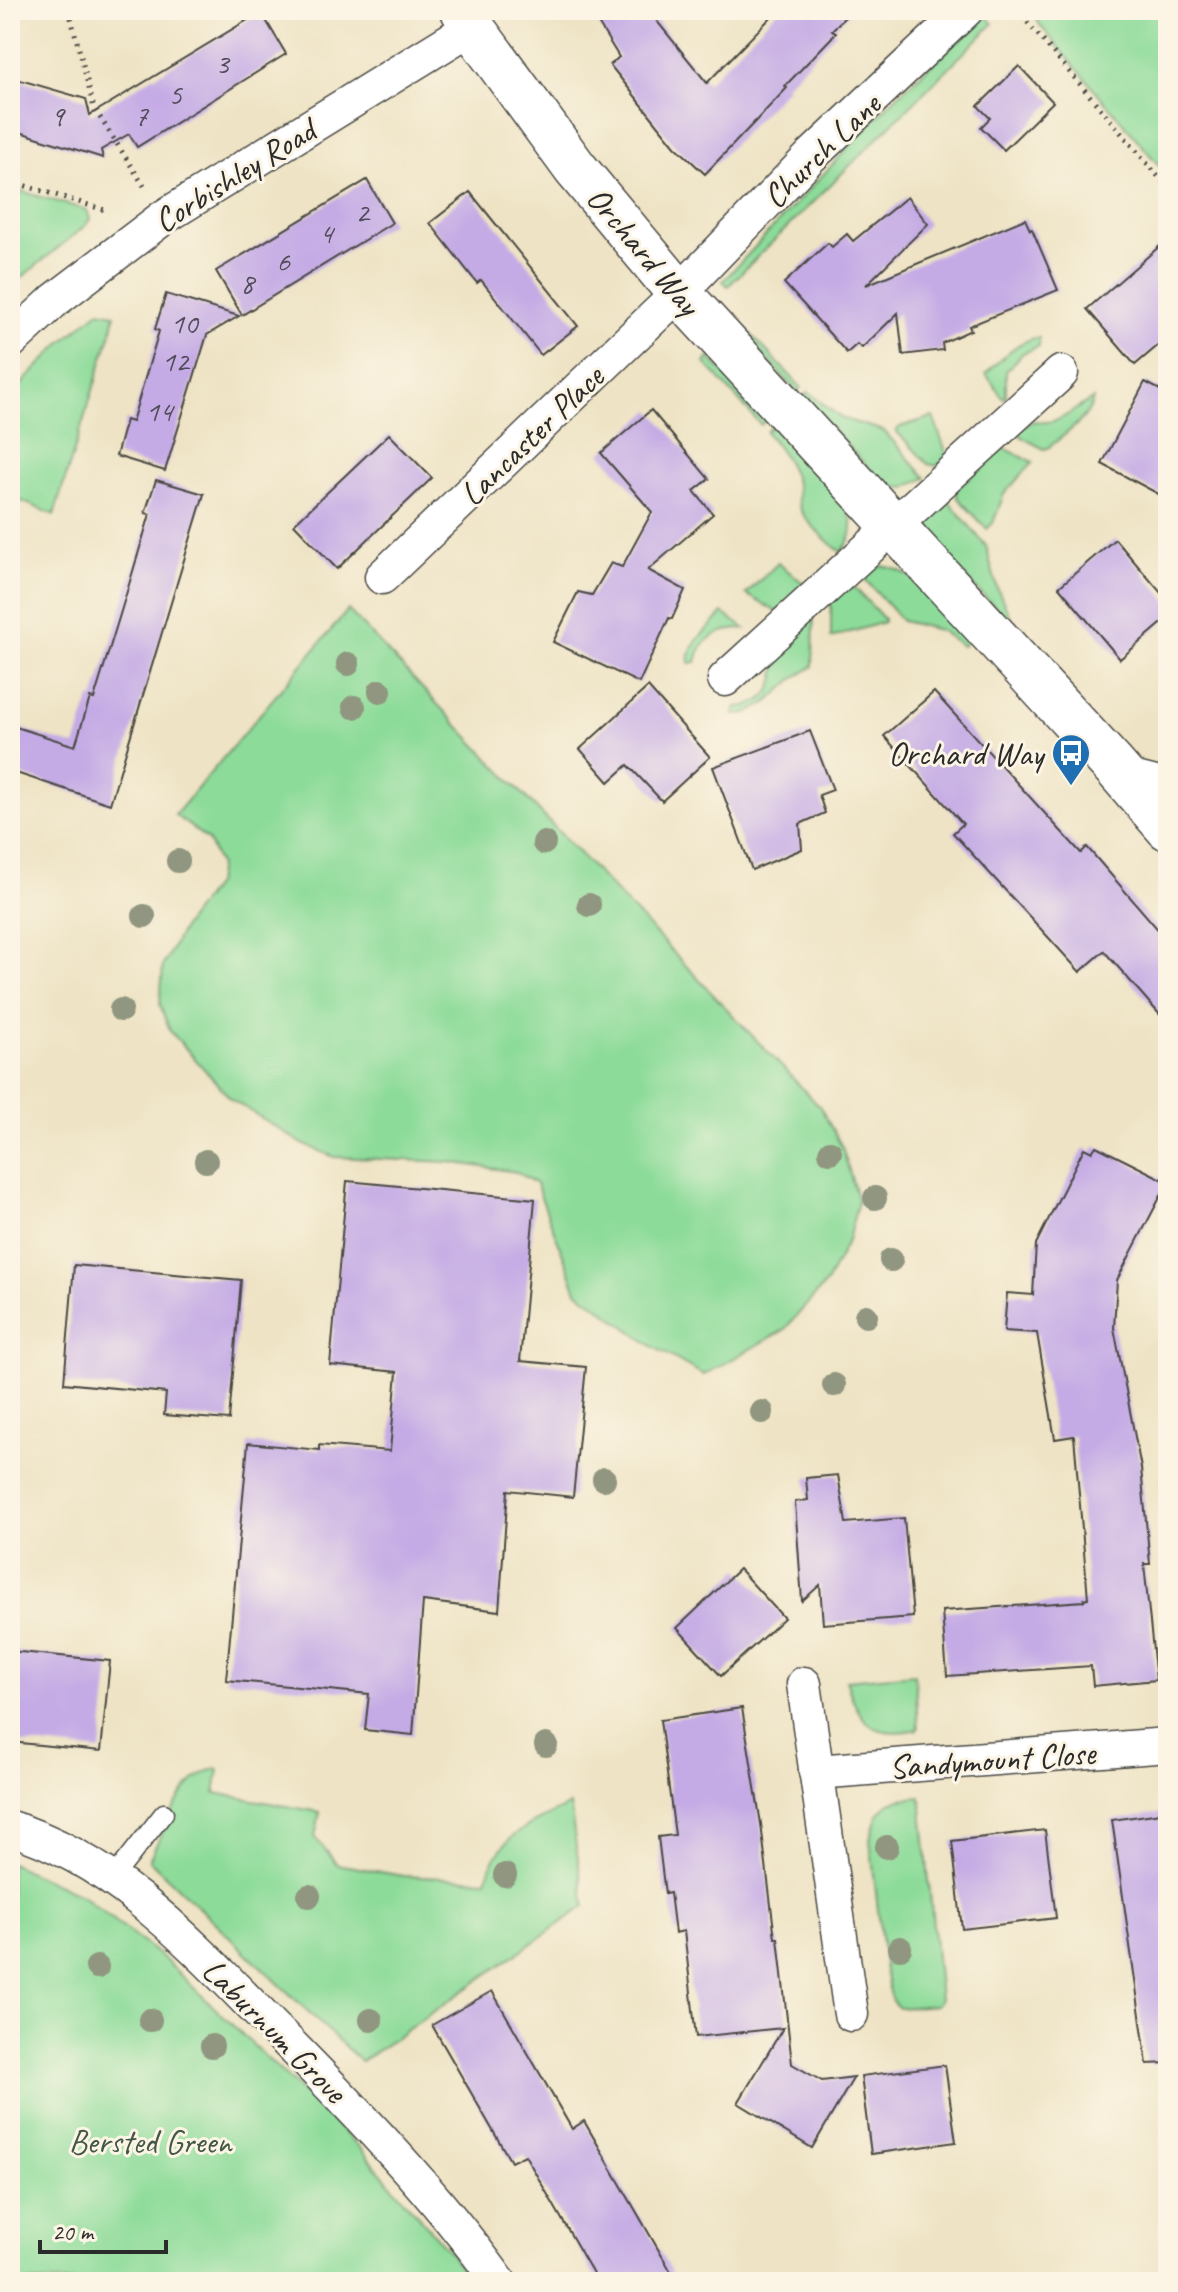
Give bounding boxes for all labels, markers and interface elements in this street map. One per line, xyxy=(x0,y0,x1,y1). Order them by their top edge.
house number: 3 xyxy=(215,44,231,82)
house number: 5 xyxy=(168,75,183,113)
street label: Church Lane xyxy=(753,82,891,217)
house number: 7 xyxy=(134,96,149,134)
house number: 9 xyxy=(50,97,66,135)
street label: Corbishley Road xyxy=(146,106,327,242)
street label: Orchard Way xyxy=(577,177,712,326)
house number: 2 xyxy=(355,193,371,231)
house number: 4 xyxy=(319,214,335,252)
house number: 6 xyxy=(276,242,291,280)
house number: 8 xyxy=(240,264,256,302)
house number: 10 xyxy=(171,304,200,342)
house number: 12 xyxy=(162,342,191,380)
street label: Lancaster Place xyxy=(450,355,614,515)
house number: 14 xyxy=(146,392,175,430)
place label: Orchard Way xyxy=(888,732,1046,775)
bus stop icon: Orchard Way xyxy=(1050,732,1092,787)
street label: Sandymount Close xyxy=(888,1731,1098,1788)
street label: Laburnum Grove xyxy=(193,1949,357,2113)
park label: Bersted Green xyxy=(69,2120,233,2163)
scale bar xyxy=(40,2204,166,2254)
text: 20 m xyxy=(52,2217,95,2247)

